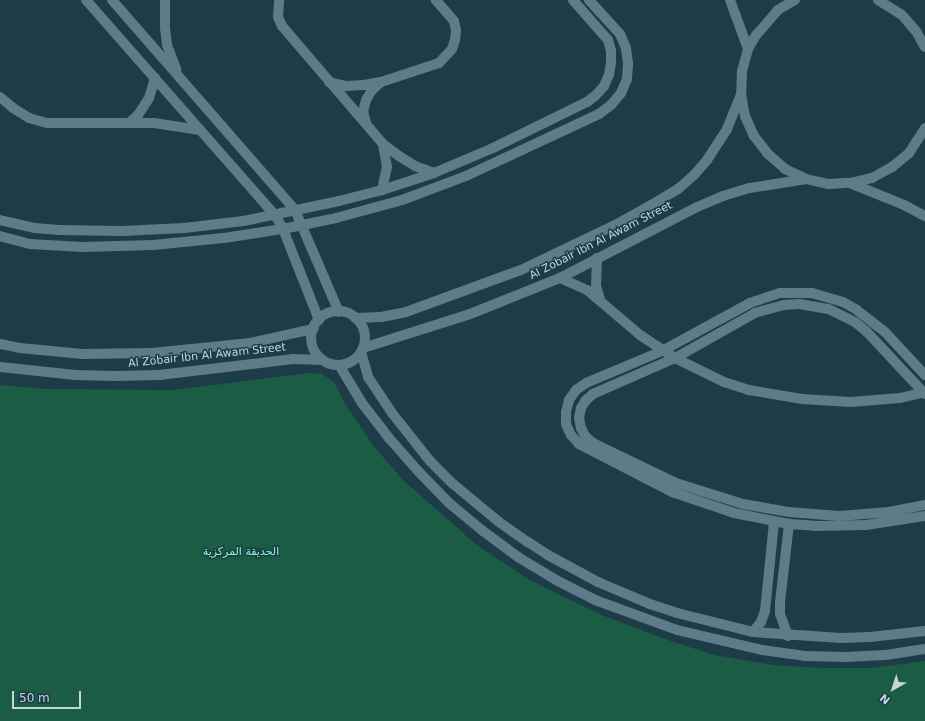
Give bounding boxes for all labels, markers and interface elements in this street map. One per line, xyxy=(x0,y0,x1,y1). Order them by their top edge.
street label: Al Zobair Ibn Al Awam Street xyxy=(527,199,675,283)
street label: Al Zobair Ibn Al Awam Street xyxy=(128,341,286,371)
park label: الحديقة المركزية xyxy=(203,545,279,559)
north arrow xyxy=(873,669,913,709)
scale bar xyxy=(14,683,83,709)
text: 50 m xyxy=(19,691,50,705)
text: N xyxy=(877,691,893,707)

